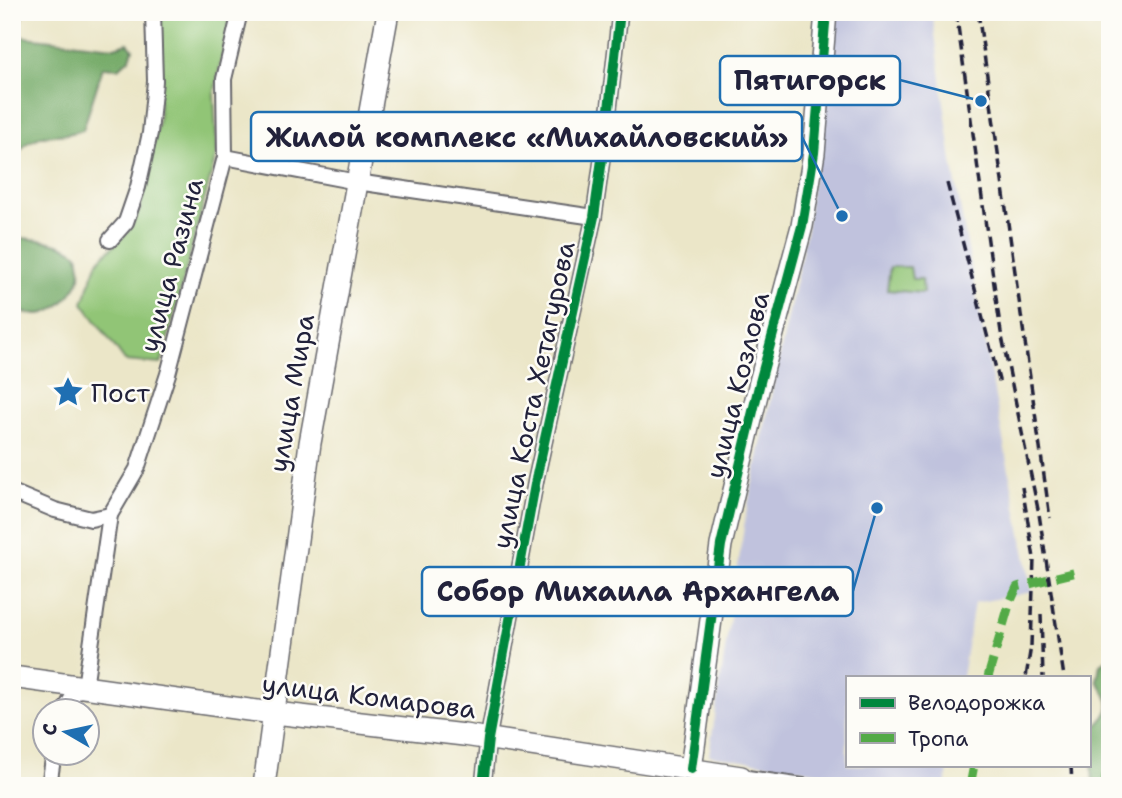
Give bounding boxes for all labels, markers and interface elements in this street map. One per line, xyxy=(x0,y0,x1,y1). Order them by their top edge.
callout: Пятигорск xyxy=(720,56,900,105)
text: Пятигорск xyxy=(734,61,886,99)
callout: Жилой комплекс «Михайловский» xyxy=(251,112,802,161)
text: Жилой комплекс «Михайловский» xyxy=(266,118,788,156)
street label: улица Разина xyxy=(131,174,211,356)
street label: улица Коста Хетагурова xyxy=(483,238,583,552)
street label: улица Козлова xyxy=(697,288,777,482)
street label: улица Мира xyxy=(260,311,322,475)
place icon: Пост xyxy=(51,375,85,409)
place label: Пост xyxy=(91,375,150,410)
callout: Собор Михаила Архангела xyxy=(422,567,853,616)
text: Собор Михаила Архангела xyxy=(437,572,839,610)
street label: улица Комарова xyxy=(260,666,478,726)
legend xyxy=(846,676,1090,766)
text: Велодорожка xyxy=(908,689,1045,717)
north arrow xyxy=(32,696,102,766)
text: С xyxy=(36,722,63,737)
text: Тропа xyxy=(908,725,968,753)

